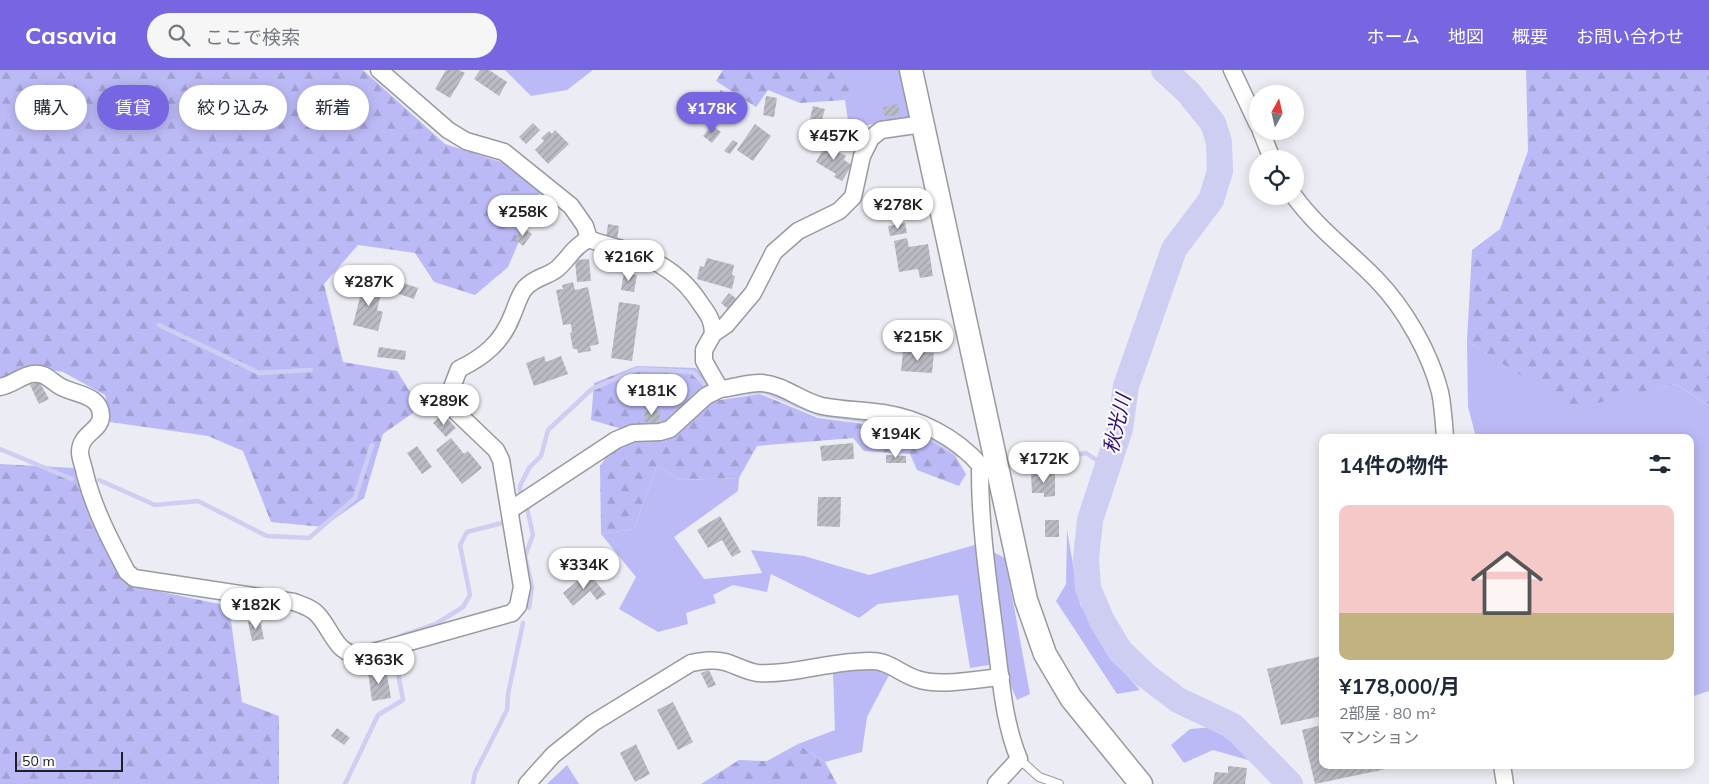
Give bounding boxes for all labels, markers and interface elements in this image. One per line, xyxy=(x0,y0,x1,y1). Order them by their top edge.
search box xyxy=(147,13,497,58)
text: Casavia xyxy=(25,20,117,50)
icon: search xyxy=(165,21,193,49)
text: ここで検索 xyxy=(205,25,300,49)
text: ホーム xyxy=(1367,25,1420,48)
text: 地図 xyxy=(1448,25,1484,48)
text: 概要 xyxy=(1512,25,1548,48)
text: お問い合わせ xyxy=(1576,25,1684,48)
chip: 購入 xyxy=(15,85,87,130)
chip: 賃貸 xyxy=(97,85,169,130)
chip: 絞り込み xyxy=(179,85,287,130)
chip: 新着 xyxy=(297,85,369,130)
north arrow xyxy=(1249,85,1304,140)
map controls xyxy=(1249,85,1304,205)
pin: ¥178K xyxy=(677,92,747,134)
text: ¥178K xyxy=(687,98,737,118)
pin: ¥457K xyxy=(799,118,869,161)
text: ¥457K xyxy=(809,125,859,145)
button: locate xyxy=(1249,150,1304,205)
pin: ¥278K xyxy=(863,188,933,230)
pin: ¥258K xyxy=(488,194,558,237)
text: ¥278K xyxy=(873,194,923,214)
text: ¥258K xyxy=(498,201,548,221)
pin: ¥216K xyxy=(594,240,664,282)
text: ¥216K xyxy=(604,246,654,266)
pin: ¥287K xyxy=(334,264,404,307)
text: ¥287K xyxy=(344,271,394,291)
pin: ¥215K xyxy=(883,320,953,362)
text: ¥215K xyxy=(893,326,943,346)
pin: ¥181K xyxy=(617,374,687,416)
text: ¥181K xyxy=(627,380,677,400)
pin: ¥289K xyxy=(409,384,479,426)
text: ¥289K xyxy=(419,390,469,410)
water label: 秋光川 xyxy=(1098,390,1136,456)
pin: ¥194K xyxy=(861,416,931,459)
text: ¥194K xyxy=(871,423,921,443)
pin: ¥172K xyxy=(1009,442,1079,484)
text: ¥172K xyxy=(1019,448,1069,468)
icon: filters xyxy=(1646,450,1674,478)
text: 14件の物件 xyxy=(1339,452,1448,478)
icon: home xyxy=(1462,538,1552,628)
pin: ¥334K xyxy=(549,548,619,590)
text: ¥334K xyxy=(559,554,609,574)
pin: ¥182K xyxy=(221,588,291,630)
text: ¥182K xyxy=(231,594,281,614)
pin: ¥363K xyxy=(344,642,414,685)
text: ¥363K xyxy=(354,649,404,669)
text: ¥178,000/月 xyxy=(1339,673,1460,699)
text: 2部屋 · 80 m² xyxy=(1339,703,1436,723)
text: マンション xyxy=(1339,727,1419,747)
scale bar xyxy=(15,749,122,772)
text: 50 m xyxy=(22,752,55,770)

